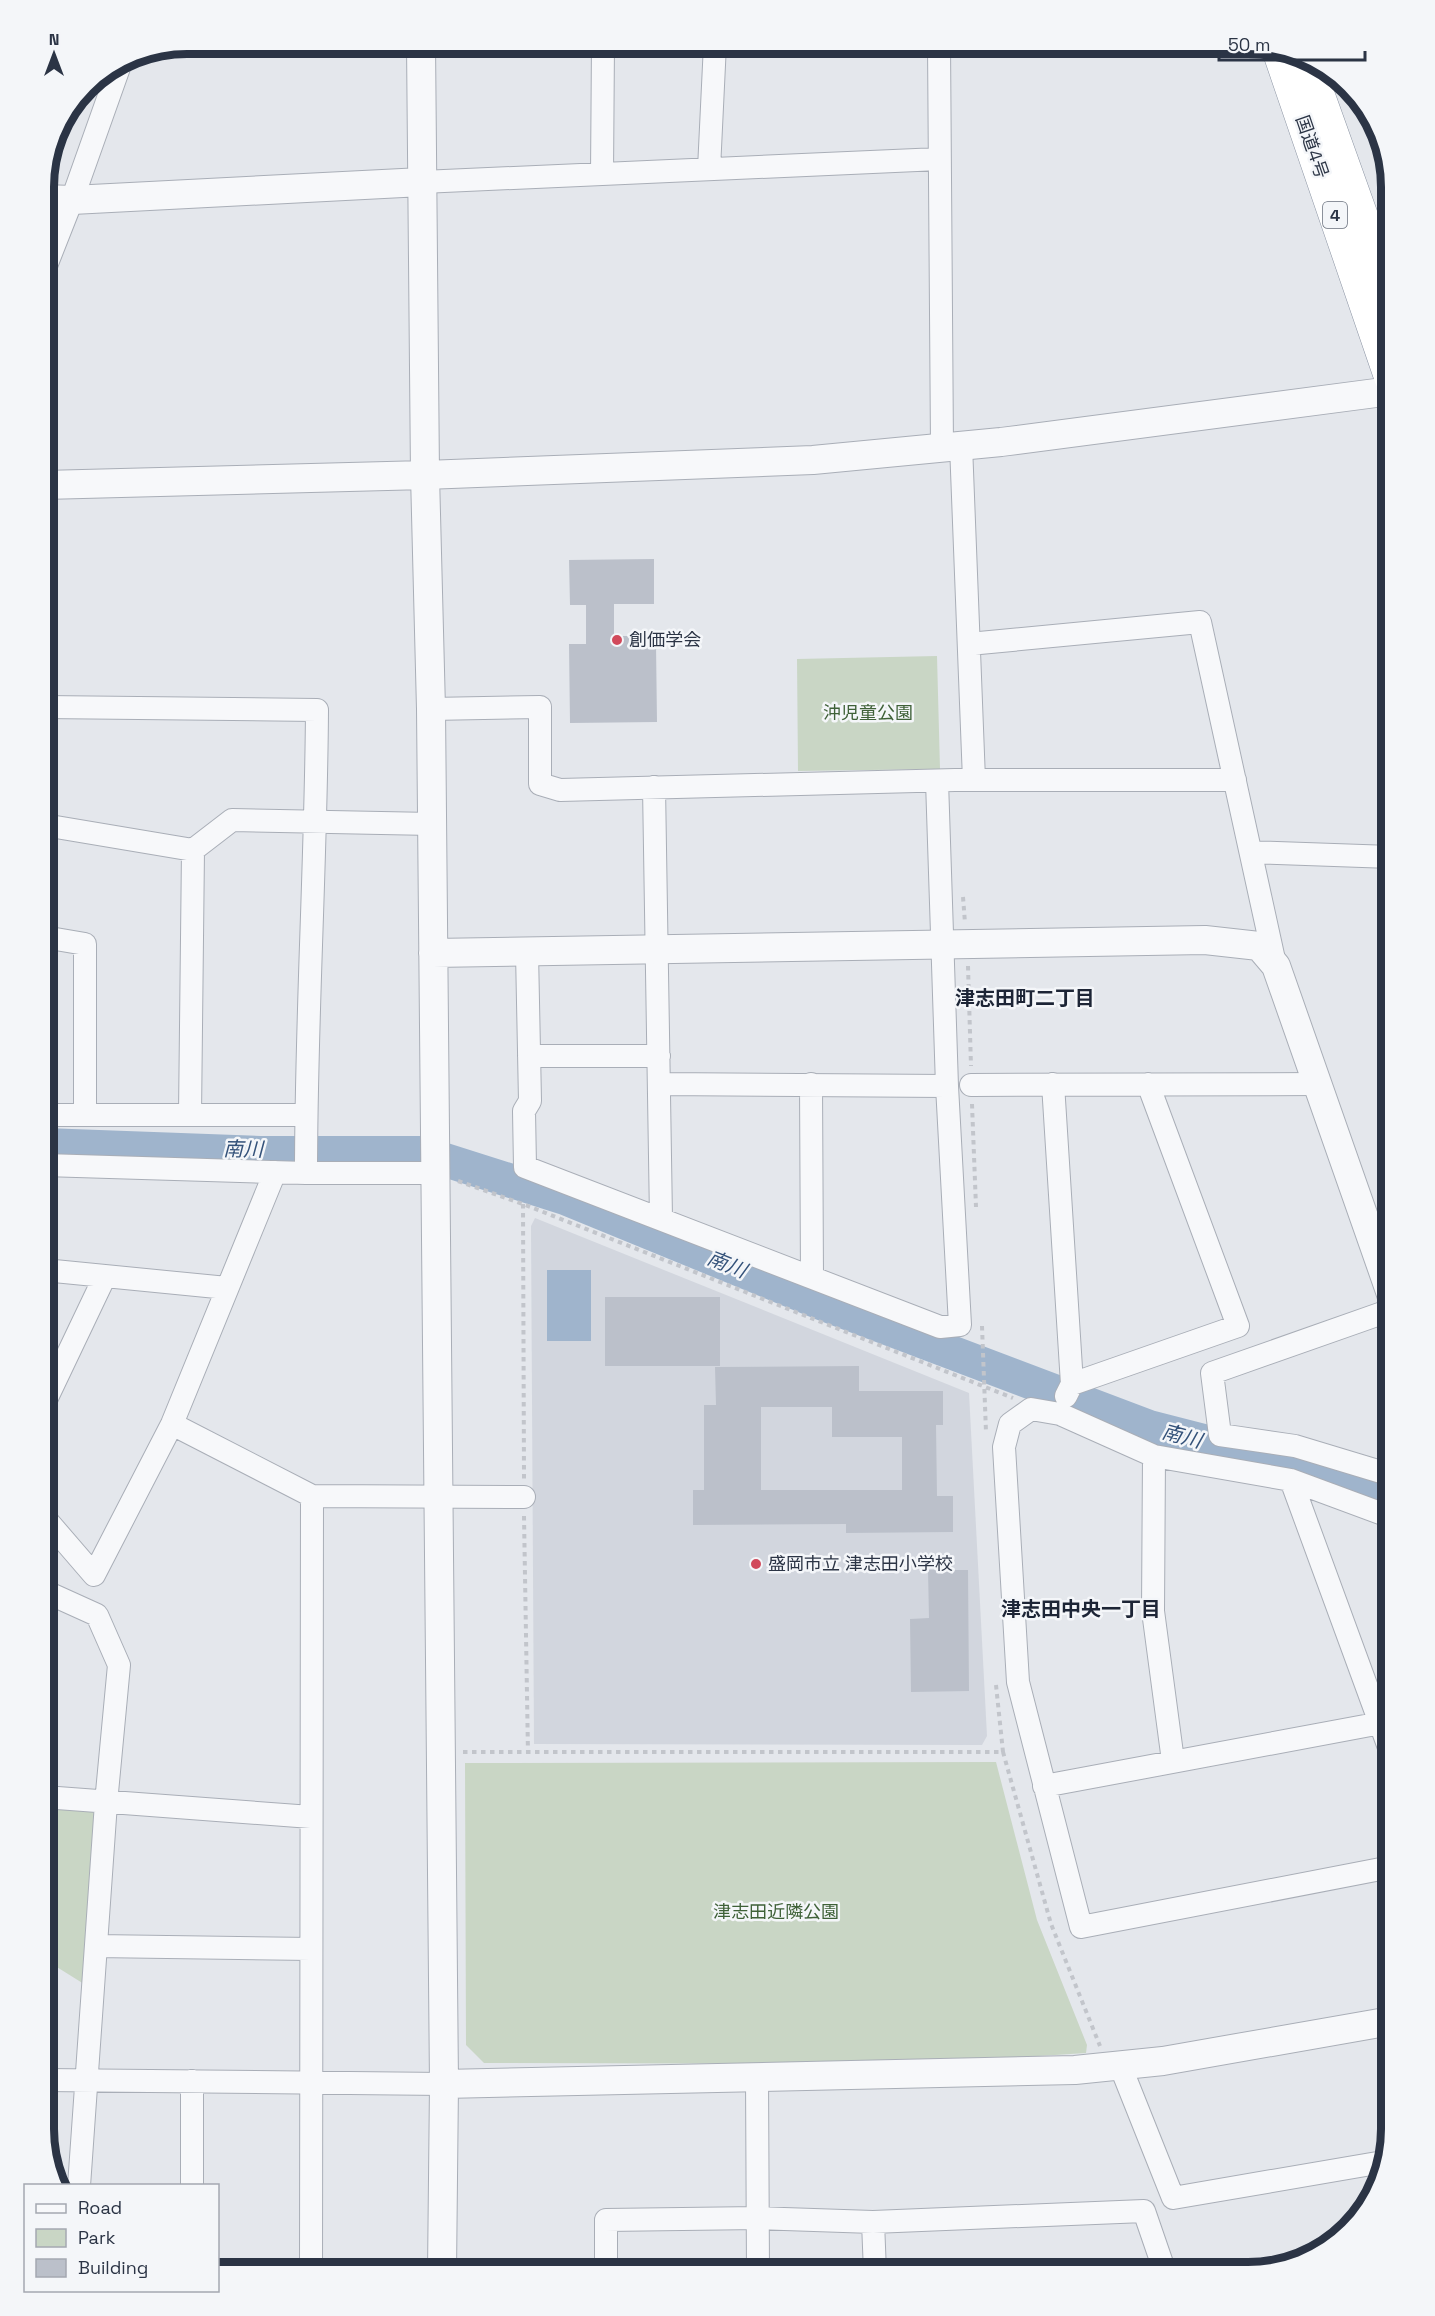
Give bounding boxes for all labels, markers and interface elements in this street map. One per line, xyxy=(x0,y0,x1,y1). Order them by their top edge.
north arrow xyxy=(24,24,84,84)
scale bar xyxy=(1219,24,1364,62)
text: N xyxy=(49,29,59,50)
text: 50 m xyxy=(1228,33,1270,56)
street label: 国道4号 xyxy=(1291,112,1334,181)
road number: 4 xyxy=(1323,202,1347,228)
place label: 創価学会 xyxy=(629,628,701,651)
marker: 創価学会 xyxy=(610,633,624,647)
park label: 沖児童公園 xyxy=(823,701,913,724)
district label: 津志田町二丁目 xyxy=(955,985,1095,1011)
water label: 南川 xyxy=(223,1136,265,1162)
water label: 南川 xyxy=(704,1244,752,1284)
water label: 南川 xyxy=(1159,1418,1207,1454)
place label: 盛岡市立 津志田小学校 xyxy=(768,1552,953,1575)
marker: 盛岡市立 津志田小学校 xyxy=(749,1557,763,1571)
district label: 津志田中央一丁目 xyxy=(1001,1596,1161,1622)
park label: 津志田近隣公園 xyxy=(713,1900,839,1923)
legend xyxy=(24,2184,219,2292)
text: Road xyxy=(78,2196,122,2219)
text: Park xyxy=(78,2226,116,2249)
text: Building xyxy=(78,2256,148,2279)

